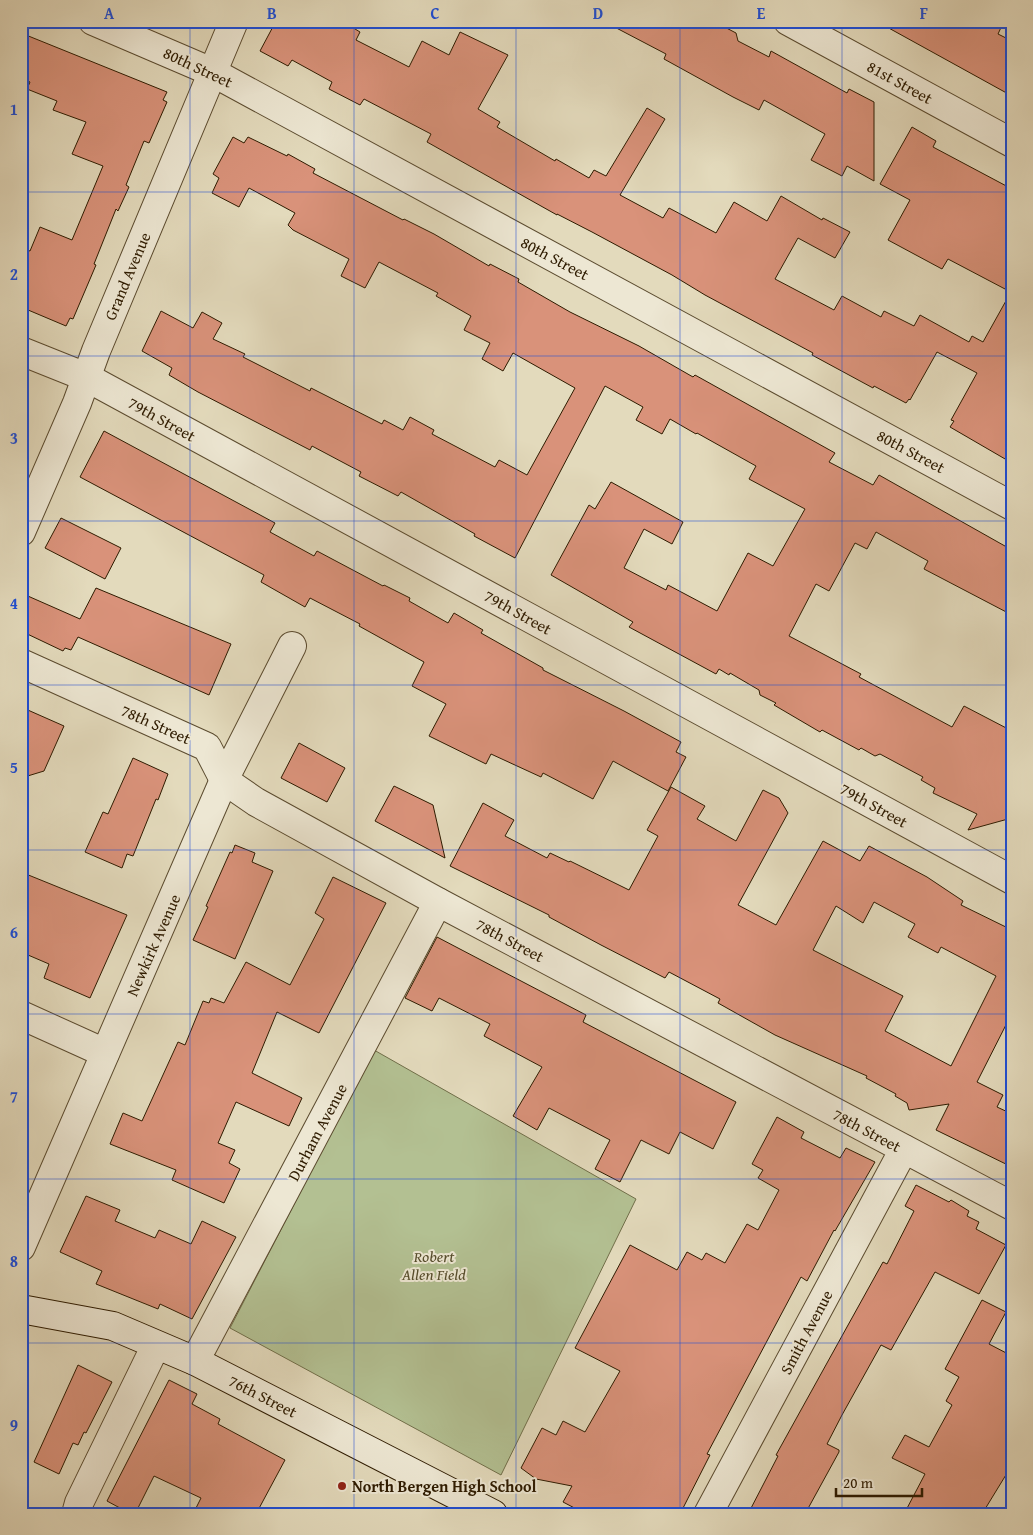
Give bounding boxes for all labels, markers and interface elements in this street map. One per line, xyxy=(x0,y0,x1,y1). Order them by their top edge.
text: A xyxy=(104,1,115,25)
text: B xyxy=(267,1,277,25)
text: C xyxy=(430,1,440,25)
text: D xyxy=(593,1,603,25)
text: E xyxy=(757,1,766,25)
text: F xyxy=(920,1,928,25)
street label: 80th Street xyxy=(159,40,237,94)
street label: 81st Street xyxy=(863,54,937,110)
text: 1 xyxy=(10,97,18,121)
street label: Grand Avenue xyxy=(98,228,156,324)
street label: 80th Street xyxy=(517,230,594,286)
text: 2 xyxy=(10,262,18,286)
street label: 79th Street xyxy=(124,391,200,448)
street label: 80th Street xyxy=(873,423,950,479)
text: 3 xyxy=(10,426,18,450)
street label: 79th Street xyxy=(480,584,556,641)
text: 4 xyxy=(10,591,18,615)
street label: 78th Street xyxy=(117,698,195,750)
text: 5 xyxy=(10,755,18,779)
street label: 79th Street xyxy=(836,777,912,834)
street label: Newkirk Avenue xyxy=(120,890,186,1000)
street label: 78th Street xyxy=(472,912,549,968)
text: 6 xyxy=(10,920,18,944)
street label: Durham Avenue xyxy=(281,1079,353,1185)
text: 7 xyxy=(10,1084,18,1108)
street label: 78th Street xyxy=(829,1102,906,1158)
park label: Robert Allen Field xyxy=(401,1244,466,1286)
text: 8 xyxy=(10,1249,18,1273)
street label: Smith Avenue xyxy=(774,1285,838,1379)
street label: 76th Street xyxy=(225,1368,302,1424)
text: 9 xyxy=(10,1413,18,1437)
scale bar xyxy=(836,1465,922,1497)
text: 20 m xyxy=(843,1472,874,1493)
place label: North Bergen High School xyxy=(352,1474,536,1498)
marker: North Bergen High School xyxy=(336,1480,348,1492)

